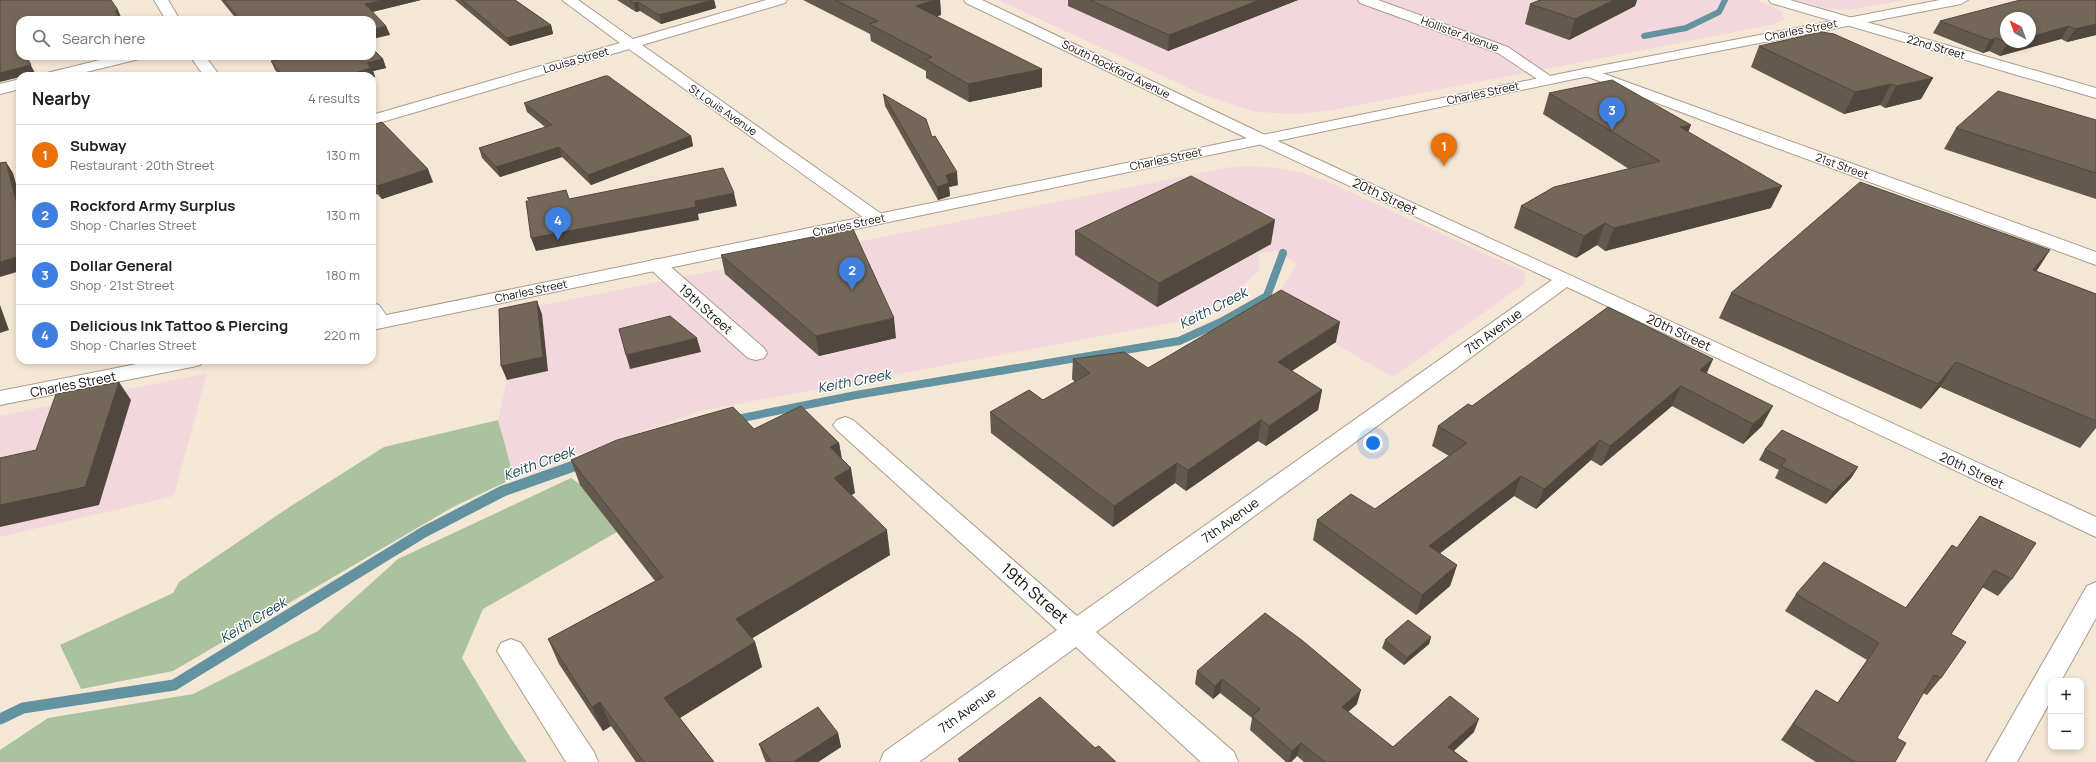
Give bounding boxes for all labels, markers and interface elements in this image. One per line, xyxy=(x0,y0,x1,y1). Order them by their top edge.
street label: Hollister Avenue xyxy=(1419,12,1502,55)
north arrow xyxy=(2000,12,2036,48)
street label: Charles Street xyxy=(1763,15,1839,44)
search box xyxy=(16,16,376,60)
icon: search xyxy=(30,27,52,49)
text: Search here xyxy=(62,28,145,49)
street label: 22nd Street xyxy=(1905,31,1967,62)
street label: South Rockford Avenue xyxy=(1060,36,1173,101)
street label: Louisa Street xyxy=(541,43,610,76)
street label: Charles Street xyxy=(1445,78,1521,108)
street label: St Louis Avenue xyxy=(686,80,761,139)
text: Nearby xyxy=(32,87,90,110)
text: 4 results xyxy=(308,89,360,107)
pin: 3 xyxy=(1599,97,1625,130)
pin: 1 xyxy=(1431,133,1457,166)
text: Subway xyxy=(70,135,126,156)
street label: Charles Street xyxy=(1128,144,1204,174)
text: 1 xyxy=(42,146,48,164)
text: 130 m xyxy=(326,146,360,164)
street label: 21st Street xyxy=(1814,149,1871,182)
text: Restaurant · 20th Street xyxy=(70,156,215,174)
street label: 20th Street xyxy=(1350,173,1420,219)
text: Rockford Army Surplus xyxy=(70,195,235,216)
text: 2 xyxy=(41,206,49,224)
text: 130 m xyxy=(326,206,360,224)
pin: 4 xyxy=(545,207,571,240)
street label: Charles Street xyxy=(811,210,887,240)
text: Shop · Charles Street xyxy=(70,216,196,234)
text: Dollar General xyxy=(70,255,173,276)
pin: 2 xyxy=(839,257,865,290)
text: 3 xyxy=(41,266,49,284)
text: 180 m xyxy=(326,266,360,284)
text: Shop · 21st Street xyxy=(70,276,175,294)
street label: Charles Street xyxy=(493,276,569,306)
street label: 19th Street xyxy=(675,280,737,338)
water label: Keith Creek xyxy=(1175,281,1252,333)
street label: 7th Avenue xyxy=(1461,304,1526,358)
street label: 20th Street xyxy=(1644,309,1714,355)
text: Delicious Ink Tattoo & Piercing xyxy=(70,315,288,336)
text: 4 xyxy=(41,326,49,344)
text: 220 m xyxy=(324,326,360,344)
text: Shop · Charles Street xyxy=(70,336,196,354)
water label: Keith Creek xyxy=(816,364,894,397)
street label: Charles Street xyxy=(28,367,118,401)
your location xyxy=(1363,433,1383,453)
water label: Keith Creek xyxy=(501,440,579,484)
street label: 20th Street xyxy=(1937,447,2007,493)
street label: 7th Avenue xyxy=(1198,493,1263,547)
street label: 19th Street xyxy=(997,558,1073,628)
water label: Keith Creek xyxy=(216,591,291,647)
map controls xyxy=(2048,678,2084,750)
button: + xyxy=(2048,678,2084,714)
street label: 7th Avenue xyxy=(935,683,1000,737)
button: − xyxy=(2048,714,2084,750)

